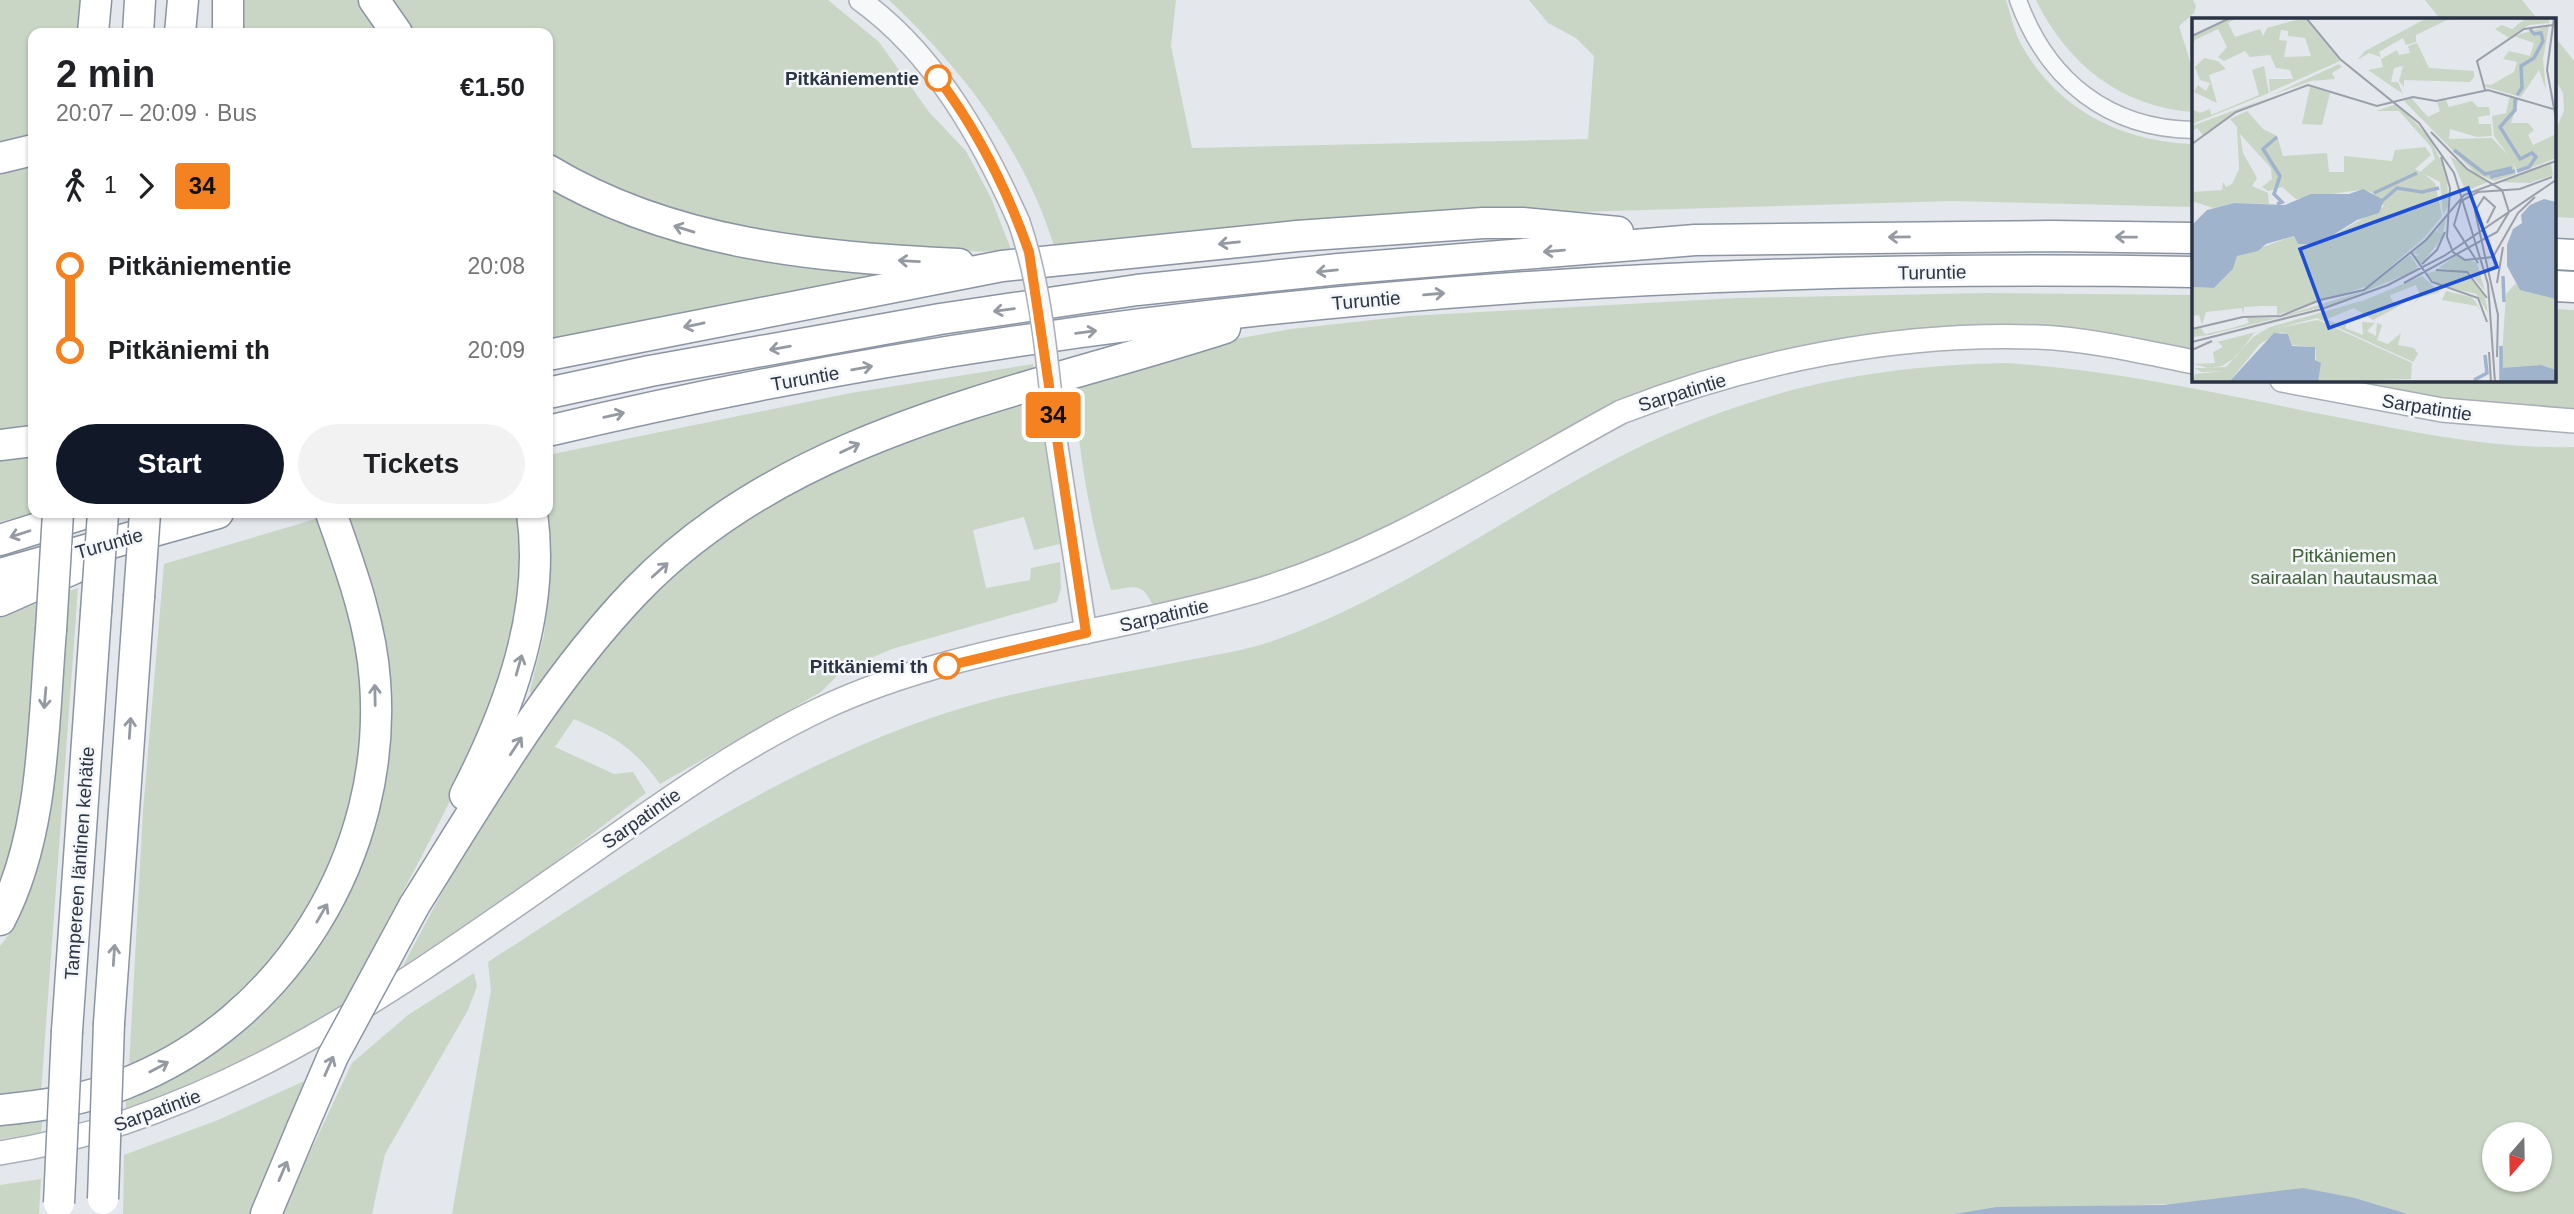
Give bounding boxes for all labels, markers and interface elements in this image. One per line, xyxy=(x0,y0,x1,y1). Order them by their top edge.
inset map xyxy=(2192,18,2556,382)
text: 2 min xyxy=(56,53,155,95)
marker: Pitkäniementie xyxy=(925,65,951,91)
place label: Pitkäniementie xyxy=(785,68,919,89)
text: €1.50 xyxy=(460,72,525,102)
text: 20:07 – 20:09 · Bus xyxy=(56,100,257,126)
icon: walk xyxy=(56,167,94,205)
icon: forward xyxy=(127,167,165,205)
text: 1 xyxy=(104,172,117,198)
text: 34 xyxy=(189,172,216,199)
one-way arrow xyxy=(673,222,695,235)
one-way arrow xyxy=(2115,230,2138,244)
one-way arrow xyxy=(1887,231,1910,244)
one-way arrow xyxy=(1218,236,1241,249)
one-way arrow xyxy=(1543,245,1565,258)
text: Pitkäniementie xyxy=(108,251,292,281)
text: 20:08 xyxy=(467,253,525,279)
one-way arrow xyxy=(898,254,921,267)
street label: Turuntie xyxy=(1897,261,1967,284)
one-way arrow xyxy=(1316,264,1339,277)
street label: Turuntie xyxy=(1331,287,1401,314)
one-way arrow xyxy=(1422,287,1445,300)
one-way arrow xyxy=(993,304,1016,317)
one-way arrow xyxy=(683,318,706,332)
one-way arrow xyxy=(1074,325,1097,338)
text: Pitkäniemi th xyxy=(108,335,270,365)
text: 20:09 xyxy=(467,337,525,363)
one-way arrow xyxy=(769,342,792,355)
one-way arrow xyxy=(850,361,873,374)
street label: Turuntie xyxy=(769,362,841,395)
street label: Sarpatintie xyxy=(1636,369,1729,416)
street label: Sarpatintie xyxy=(2380,390,2473,425)
line badge: 34 xyxy=(1021,392,1084,438)
text: 34 xyxy=(1040,401,1066,428)
one-way arrow xyxy=(602,408,625,421)
button: Start xyxy=(56,424,284,504)
button: Tickets xyxy=(298,424,525,504)
one-way arrow xyxy=(839,440,860,454)
street label: Turuntie xyxy=(73,524,145,563)
one-way arrow xyxy=(9,529,31,542)
park label: Pitkäniemen sairaalan hautausmaa xyxy=(2251,545,2438,588)
one-way arrow xyxy=(650,562,668,578)
street label: Sarpatintie xyxy=(1117,595,1211,636)
marker: Pitkäniemi th xyxy=(934,653,960,679)
one-way arrow xyxy=(513,654,526,676)
place label: Pitkäniemi th xyxy=(810,656,928,677)
one-way arrow xyxy=(369,684,382,707)
one-way arrow xyxy=(38,686,51,708)
one-way arrow xyxy=(124,717,137,740)
one-way arrow xyxy=(509,737,524,756)
street label: Tampereen läntinen kehätie xyxy=(61,746,98,980)
street label: Sarpatintie xyxy=(598,784,685,853)
one-way arrow xyxy=(316,903,329,924)
one-way arrow xyxy=(108,944,121,966)
one-way arrow xyxy=(323,1055,336,1077)
one-way arrow xyxy=(148,1060,169,1073)
street label: Sarpatintie xyxy=(111,1085,203,1136)
north arrow xyxy=(2482,1122,2552,1192)
map controls xyxy=(2482,1122,2552,1192)
one-way arrow xyxy=(278,1161,291,1182)

